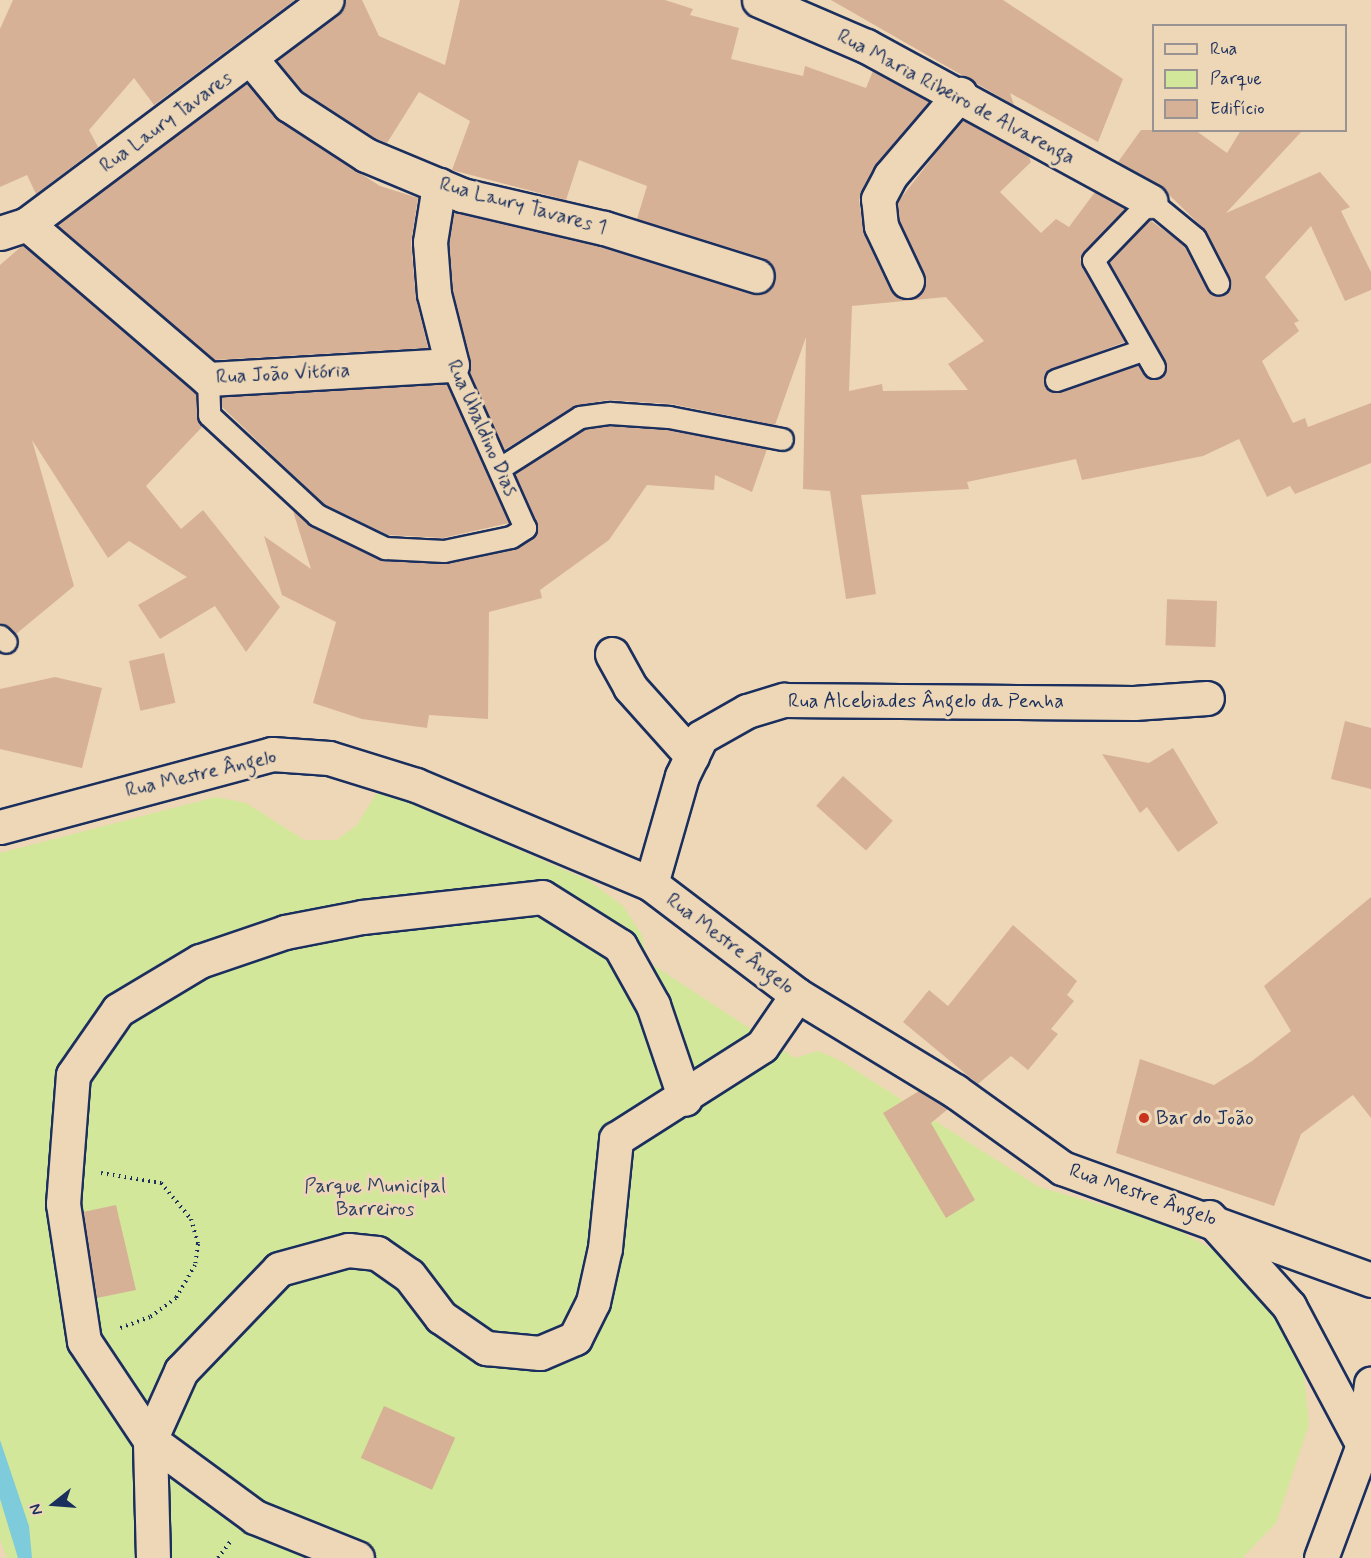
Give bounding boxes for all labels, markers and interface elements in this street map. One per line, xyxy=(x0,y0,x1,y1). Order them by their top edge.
street label: Rua Maria Ribeiro de Alvarenga xyxy=(834,24,1078,170)
legend xyxy=(1152,24,1347,132)
text: Rua xyxy=(1210,37,1237,61)
street label: Rua Laury Tavares xyxy=(97,67,235,177)
text: Parque xyxy=(1210,67,1262,91)
text: Edifício xyxy=(1210,97,1265,121)
street label: Rua Laury Tavares 1 xyxy=(439,173,607,239)
street label: Rua Ubaldino Dias xyxy=(441,355,523,501)
street label: Rua João Vitória xyxy=(215,358,351,390)
street label: Rua Alcebiades Ângelo da Penha xyxy=(793,689,1059,713)
street label: Rua Mestre Ângelo xyxy=(123,745,279,803)
street label: Rua Mestre Ângelo xyxy=(661,888,799,1000)
place label: Bar do João xyxy=(1156,1106,1254,1130)
marker: Bar do João xyxy=(1137,1111,1151,1125)
street label: Rua Mestre Ângelo xyxy=(1066,1158,1220,1232)
park label: Parque Municipal Barreiros xyxy=(304,1174,446,1221)
north arrow xyxy=(24,1474,84,1534)
text: N xyxy=(25,1501,48,1518)

